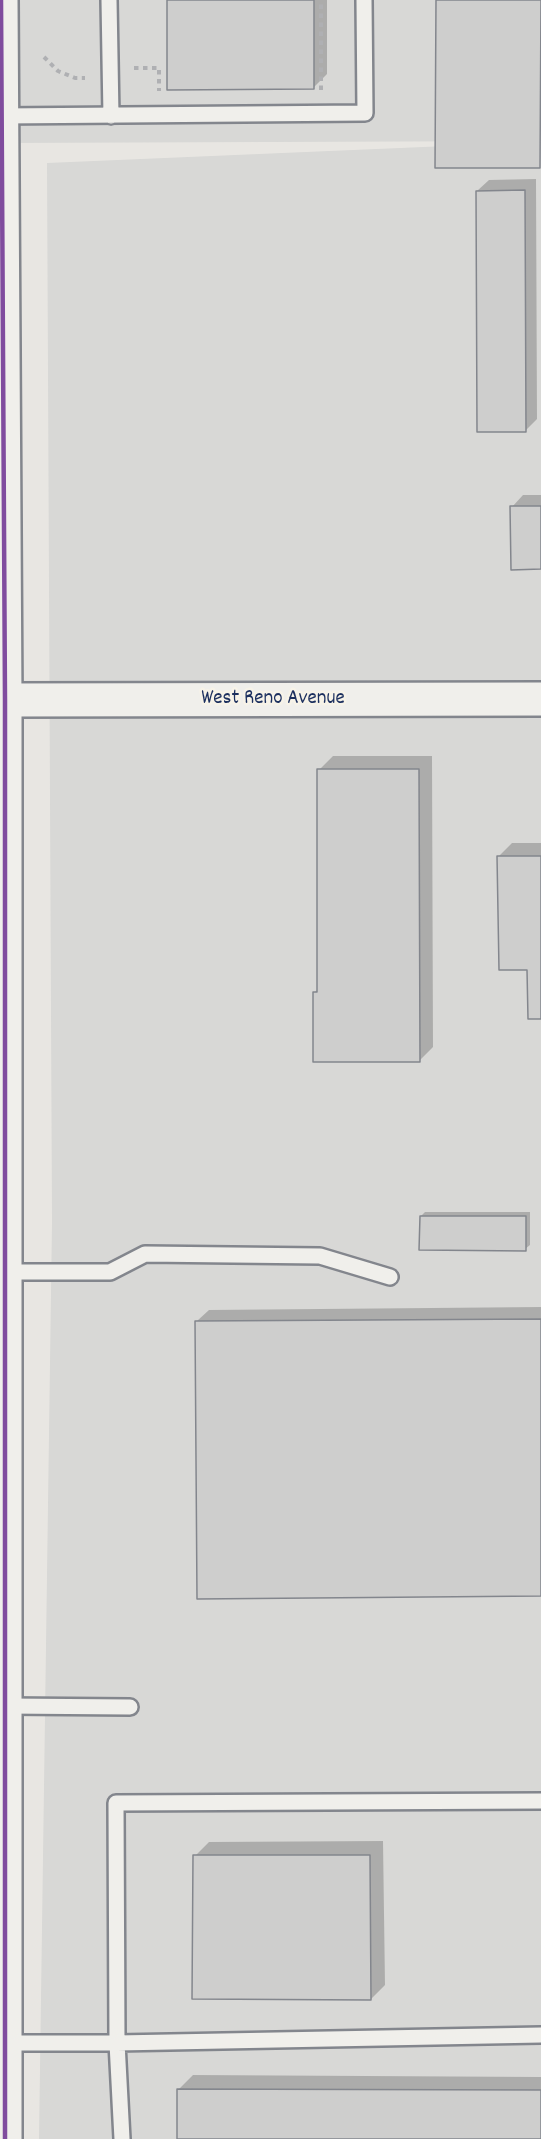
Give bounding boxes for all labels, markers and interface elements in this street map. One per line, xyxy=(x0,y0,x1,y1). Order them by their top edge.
street label: West Reno Avenue xyxy=(201,687,345,713)

